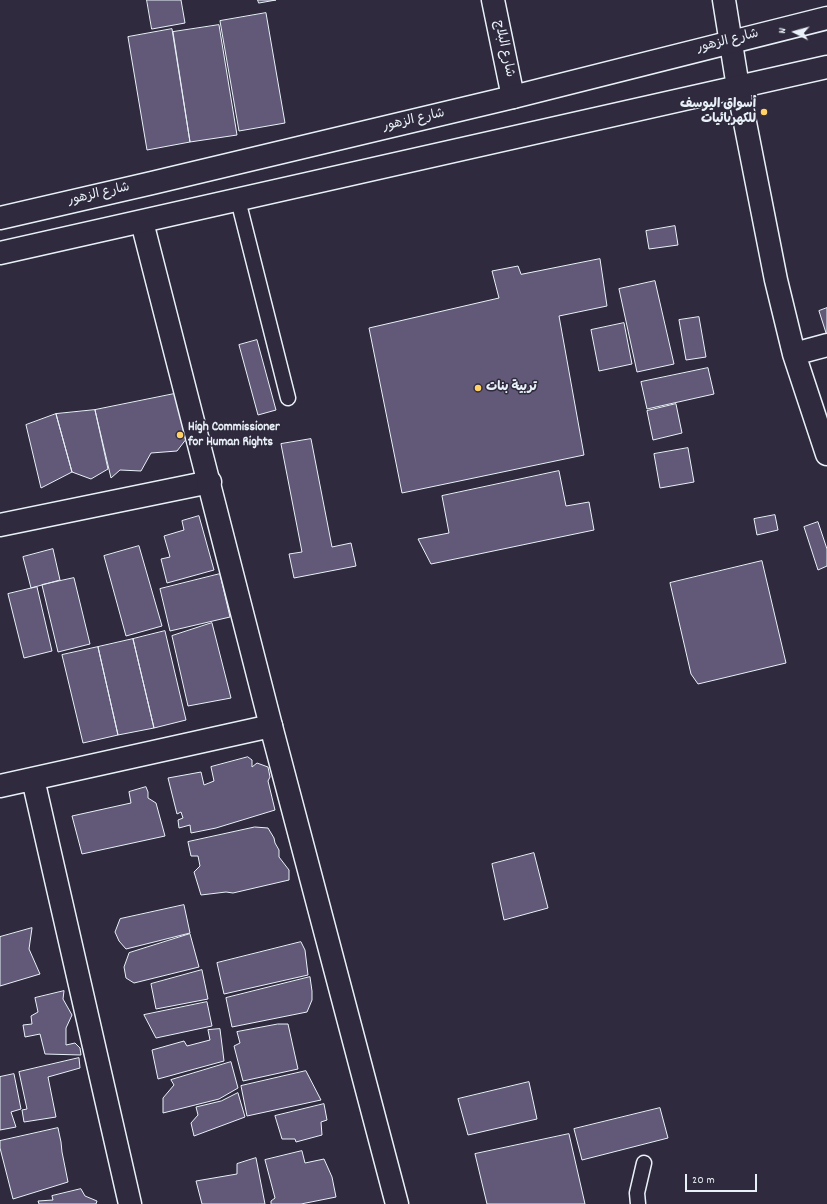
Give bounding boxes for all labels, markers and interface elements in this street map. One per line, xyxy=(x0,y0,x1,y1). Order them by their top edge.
north arrow xyxy=(775,12,815,52)
street label: شارع البلاج xyxy=(489,19,517,79)
street label: شارع الزهور xyxy=(696,27,760,57)
text: N xyxy=(775,27,791,34)
place label: أسواق اليوسف للكهربائيات xyxy=(680,97,756,128)
street label: شارع الزهور xyxy=(382,106,446,136)
marker: أسواق اليوسف للكهربائيات xyxy=(759,107,769,117)
street label: شارع الزهور xyxy=(67,180,131,210)
place label: تربية بنات xyxy=(486,380,537,396)
marker: تربية بنات xyxy=(473,383,483,393)
place label: High Commissioner for Human Rights xyxy=(188,420,280,451)
marker: High Commissioner for Human Rights xyxy=(175,430,185,440)
scale bar xyxy=(687,1166,759,1192)
text: 20 m xyxy=(692,1172,715,1189)

